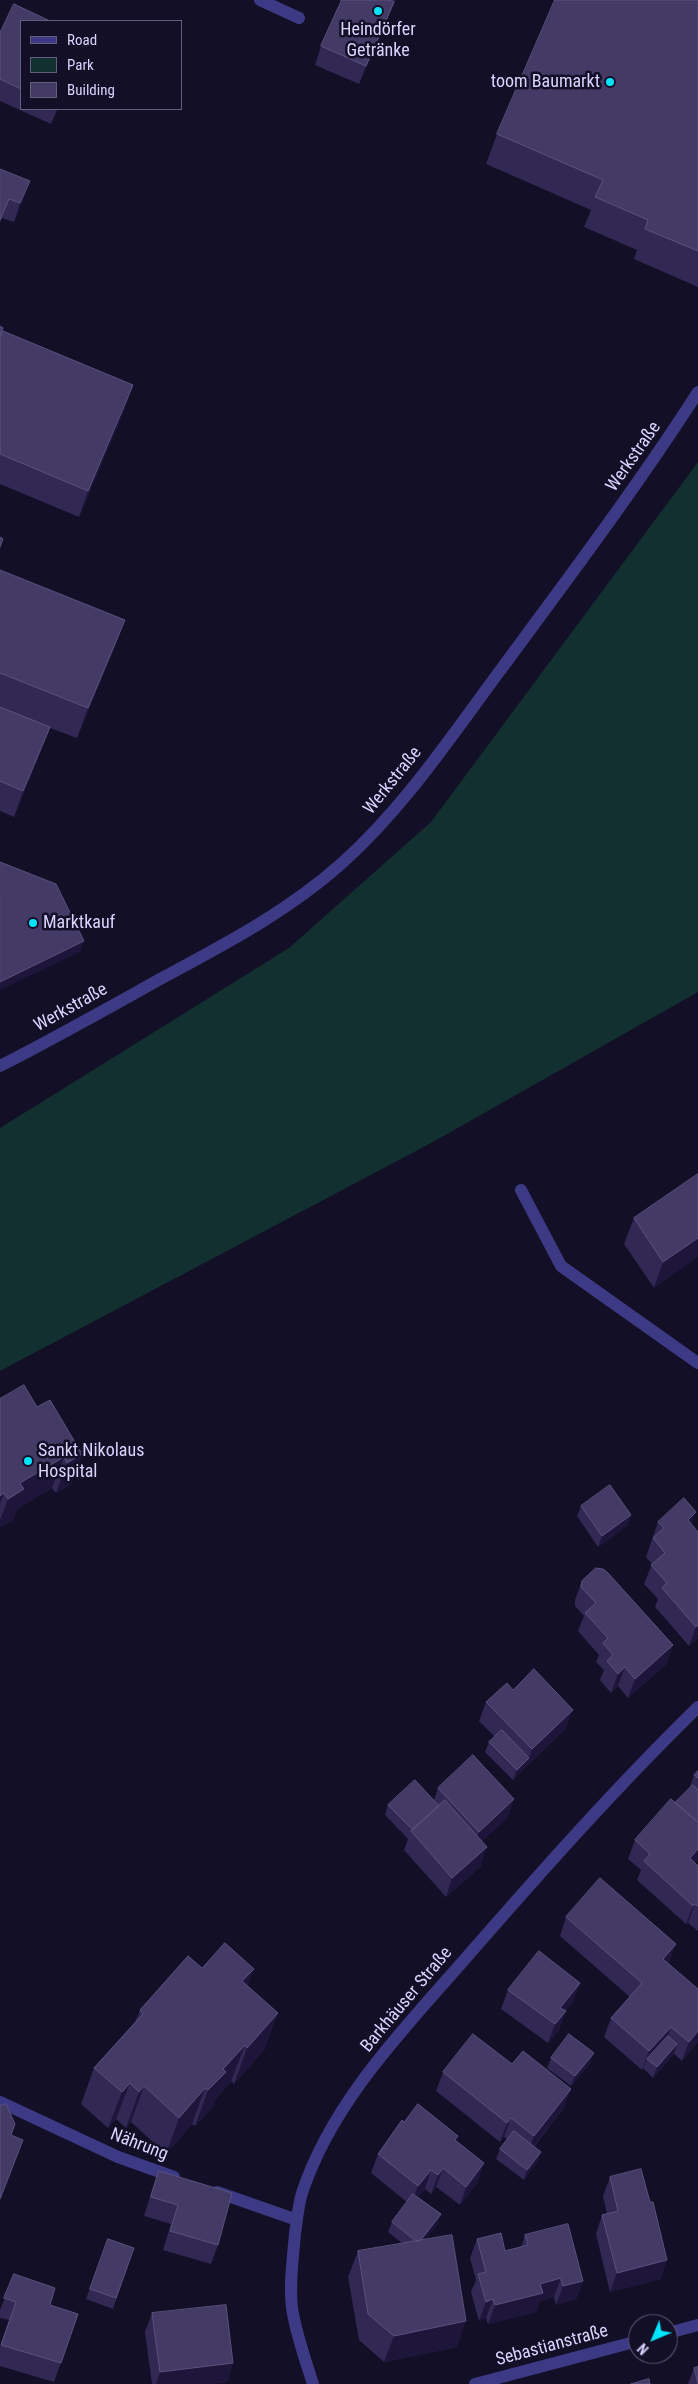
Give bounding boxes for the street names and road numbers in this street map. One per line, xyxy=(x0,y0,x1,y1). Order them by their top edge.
street label: Werkstraße xyxy=(602,418,666,496)
street label: Werkstraße xyxy=(359,743,427,819)
street label: Werkstraße xyxy=(31,979,111,1037)
street label: Barkhäuser Straße xyxy=(357,1943,457,2057)
street label: Nährung xyxy=(107,2124,171,2166)
street label: Sebastianstraße xyxy=(493,2321,611,2371)

